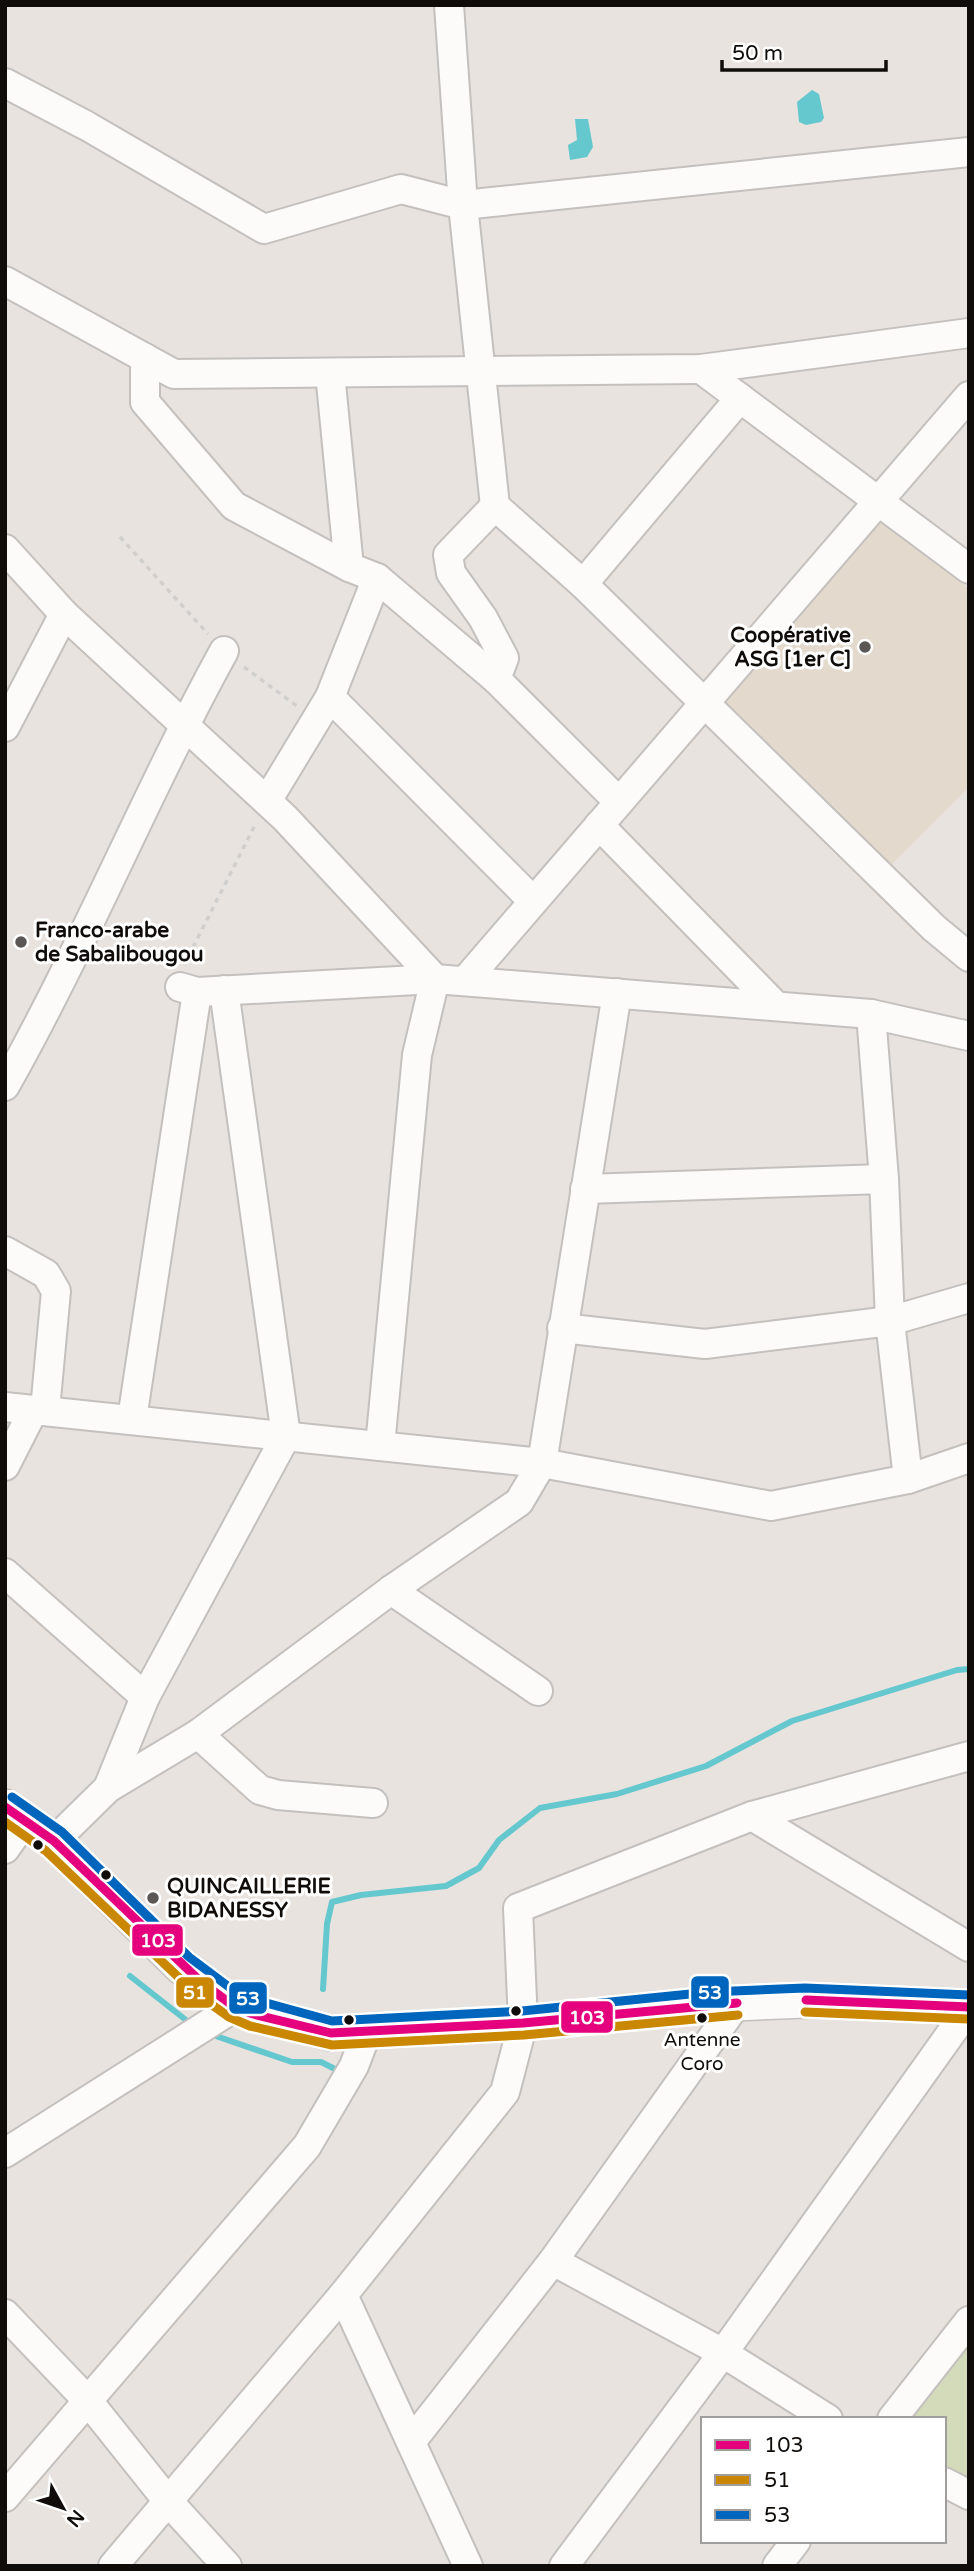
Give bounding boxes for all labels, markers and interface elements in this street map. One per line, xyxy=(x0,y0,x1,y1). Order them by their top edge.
scale bar xyxy=(722,28,886,72)
text: 50 m xyxy=(732,41,783,66)
place label: Coopérative ASG [1er C] xyxy=(730,623,851,672)
marker: Coopérative ASG [1er C] xyxy=(857,639,873,655)
place label: Franco-arabe de Sabalibougou xyxy=(35,918,203,967)
marker: Franco-arabe de Sabalibougou xyxy=(13,934,29,950)
unlabelled marker xyxy=(31,1838,45,1852)
unlabelled marker xyxy=(99,1868,113,1882)
place label: QUINCAILLERIE BIDANESSY xyxy=(167,1874,331,1923)
marker: QUINCAILLERIE BIDANESSY xyxy=(145,1890,161,1906)
line badge: 103 xyxy=(131,1923,184,1957)
text: 103 xyxy=(140,1930,176,1952)
line badge: 53 xyxy=(690,1975,730,2009)
line badge: 51 xyxy=(175,1976,215,2009)
line badge: 53 xyxy=(228,1981,268,2015)
text: 51 xyxy=(183,1982,207,2004)
text: 53 xyxy=(698,1982,722,2004)
text: 53 xyxy=(236,1988,260,2010)
line badge: 103 xyxy=(560,2000,614,2034)
unlabelled marker xyxy=(509,2004,523,2018)
text: 103 xyxy=(569,2007,605,2029)
marker: Antenne Coro xyxy=(695,2011,709,2025)
unlabelled marker xyxy=(342,2013,356,2027)
place label: Antenne Coro xyxy=(663,2029,741,2075)
legend xyxy=(701,2417,946,2543)
text: 103 xyxy=(764,2433,804,2458)
text: 51 xyxy=(764,2468,790,2493)
north arrow xyxy=(28,2473,98,2543)
text: 53 xyxy=(764,2503,790,2528)
text: N xyxy=(62,2505,89,2531)

